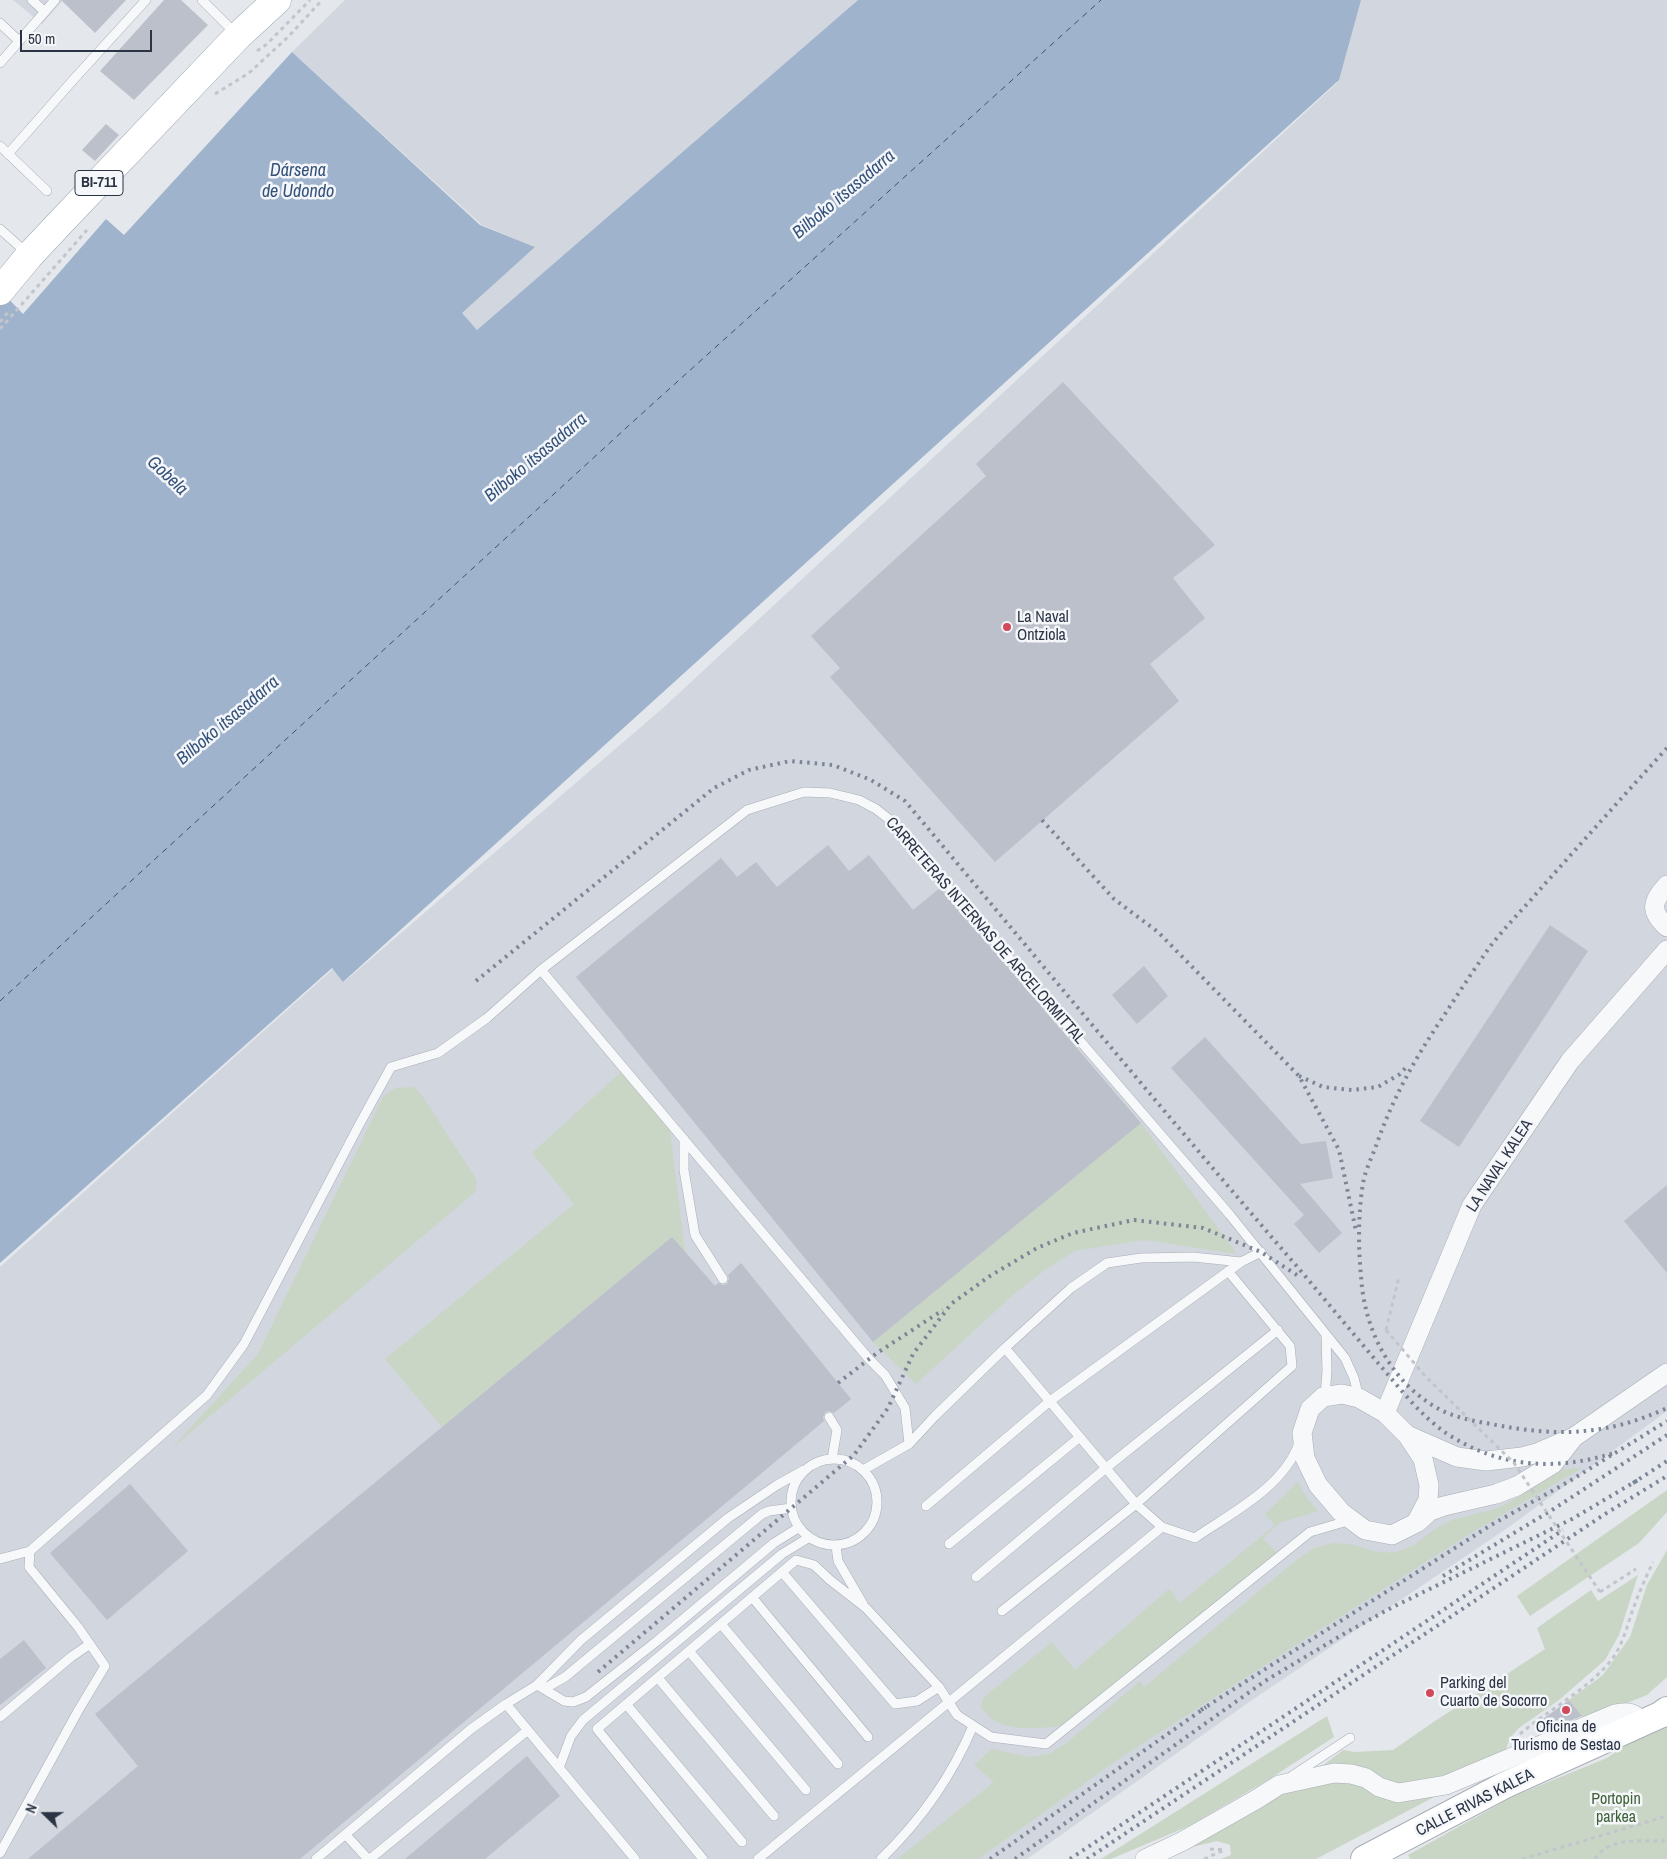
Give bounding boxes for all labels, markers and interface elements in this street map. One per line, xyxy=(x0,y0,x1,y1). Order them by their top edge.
scale bar xyxy=(22,20,155,52)
text: 50 m xyxy=(28,28,55,49)
water label: Bilboko itsasadarra xyxy=(788,146,900,244)
water label: Dársena de Udondo xyxy=(262,160,334,202)
road number: BI-711 xyxy=(75,170,123,196)
water label: Bilboko itsasadarra xyxy=(480,409,592,507)
water label: Gobela xyxy=(142,452,192,500)
place label: La Naval Ontziola xyxy=(1017,608,1069,646)
marker: La Naval Ontziola xyxy=(1001,621,1013,633)
water label: Bilboko itsasadarra xyxy=(172,672,284,770)
street label: CARRETERAS INTERNAS DE ARCELORMITTAL xyxy=(881,814,1089,1048)
street label: LA NAVAL KALEA xyxy=(1463,1116,1537,1216)
place label: Parking del Cuarto de Socorro xyxy=(1440,1674,1547,1712)
marker: Parking del Cuarto de Socorro xyxy=(1424,1687,1436,1699)
marker: Oficina de Turismo de Sestao xyxy=(1560,1704,1572,1716)
place label: Oficina de Turismo de Sestao xyxy=(1511,1718,1621,1756)
street label: CALLE RIVAS KALEA xyxy=(1413,1765,1537,1841)
north arrow xyxy=(20,1789,70,1839)
park label: Portopin parkea xyxy=(1591,1790,1641,1828)
text: N xyxy=(21,1801,41,1816)

